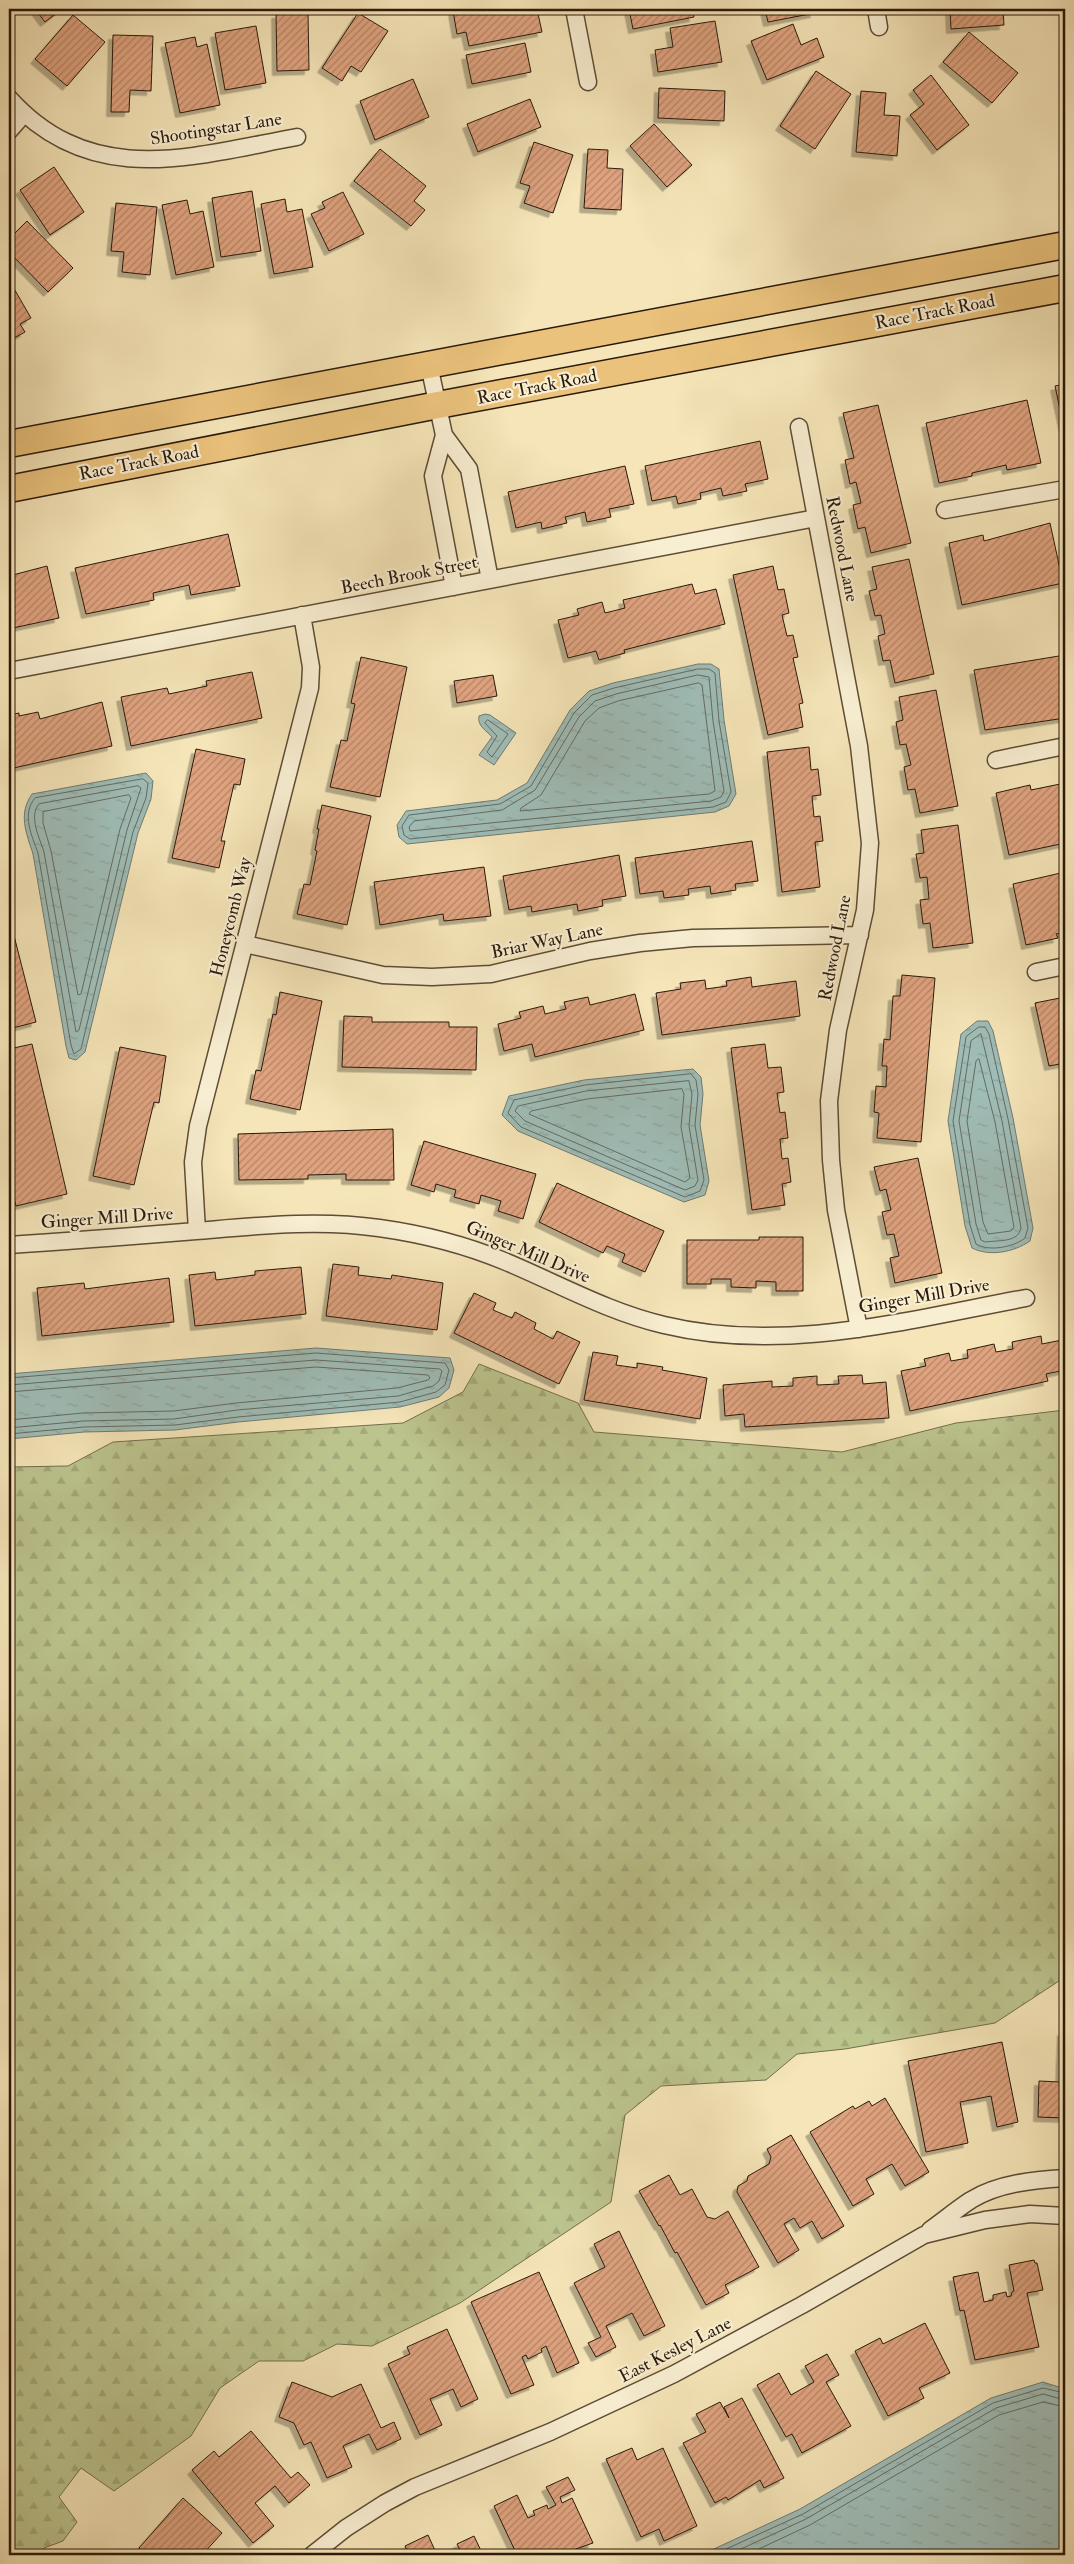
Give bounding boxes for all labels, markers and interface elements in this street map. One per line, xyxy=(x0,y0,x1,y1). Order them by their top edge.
street label: Shootingstar Lane xyxy=(149,107,284,151)
street label: Race Track Road xyxy=(873,289,997,335)
street label: Race Track Road xyxy=(475,364,599,410)
street label: Race Track Road xyxy=(77,440,201,486)
street label: Redwood Lane xyxy=(820,494,864,604)
street label: Beech Brook Street xyxy=(339,550,479,600)
street label: Honeycomb Way xyxy=(205,854,257,979)
street label: Redwood Lane xyxy=(813,893,857,1003)
street label: Briar Way Lane xyxy=(489,918,606,964)
street label: Ginger Mill Drive xyxy=(40,1202,174,1234)
street label: Ginger Mill Drive xyxy=(463,1216,594,1289)
street label: Ginger Mill Drive xyxy=(857,1273,992,1319)
street label: East Kesley Lane xyxy=(615,2312,736,2388)

